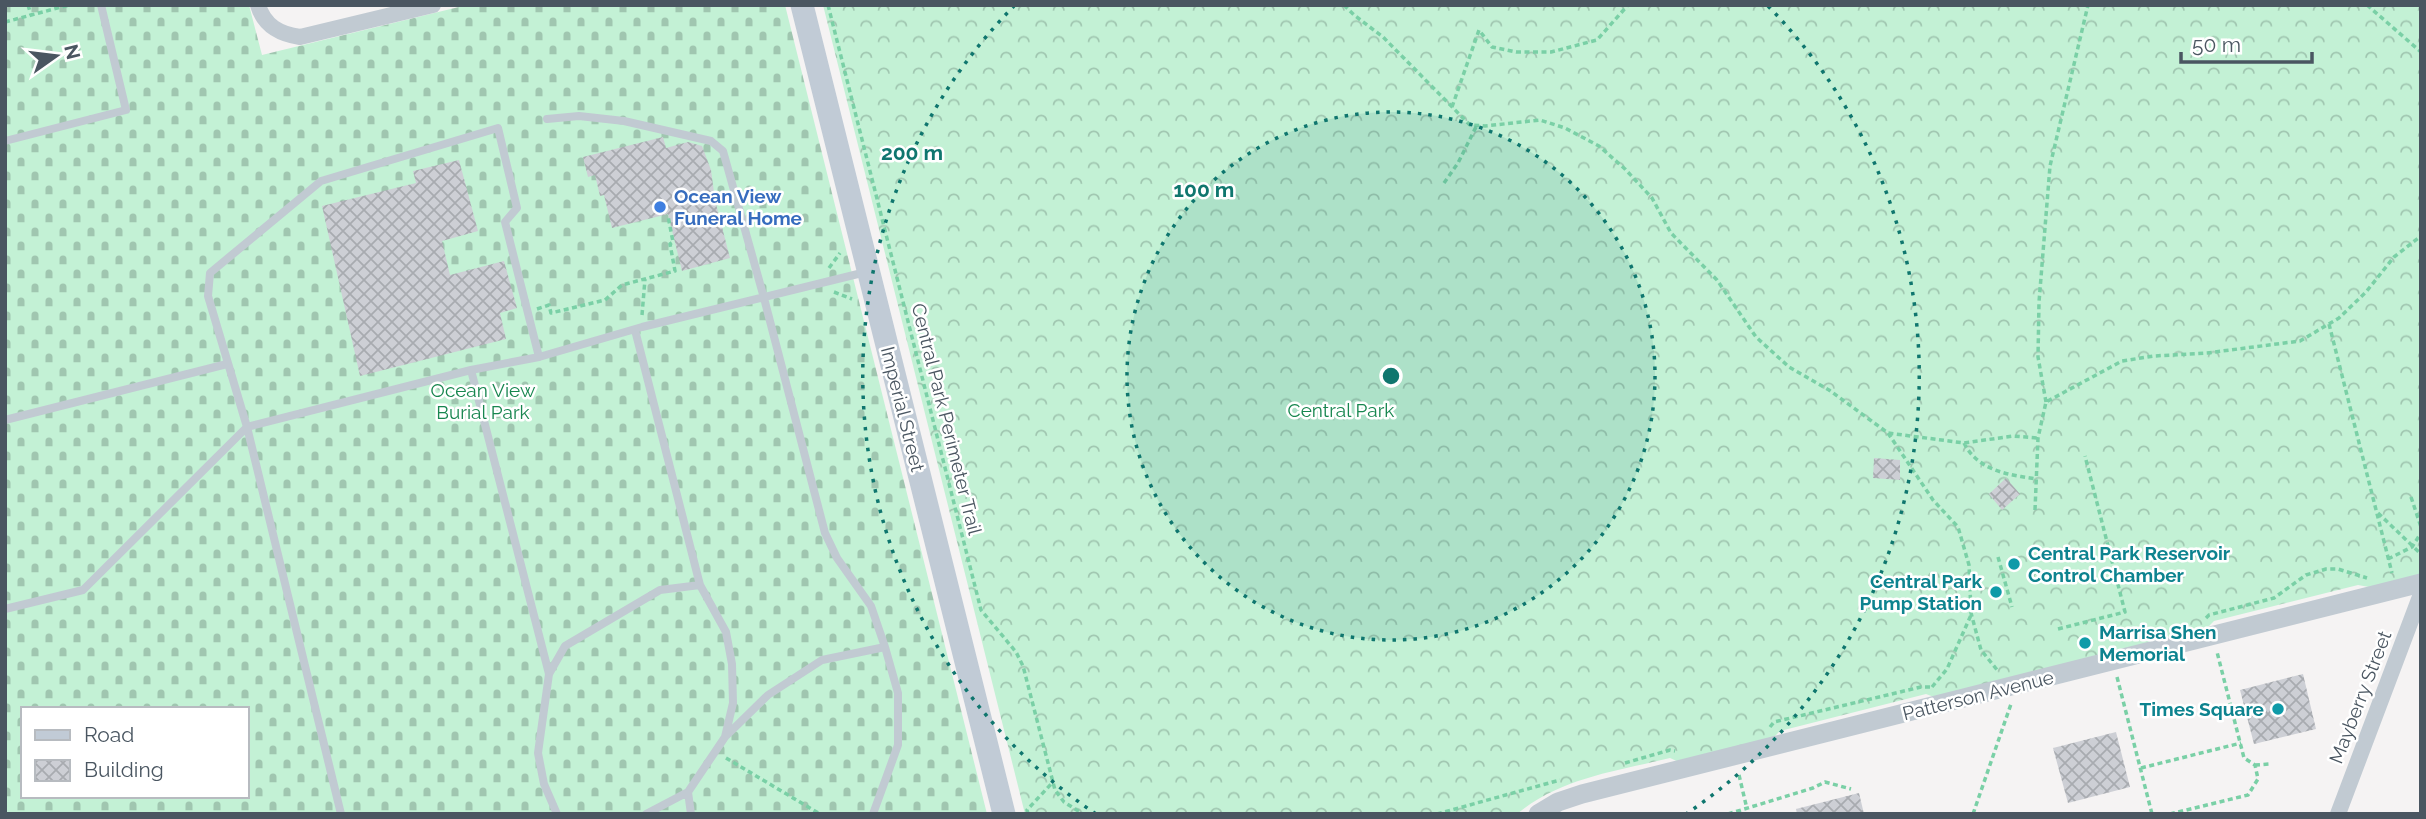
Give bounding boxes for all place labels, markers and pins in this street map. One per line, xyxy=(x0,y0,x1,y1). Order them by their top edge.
place label: Ocean View Funeral Home xyxy=(674,185,802,229)
marker: Ocean View Funeral Home xyxy=(652,199,668,215)
centre of rings xyxy=(1379,364,1403,388)
place label: Central Park Reservoir Control Chamber xyxy=(2028,542,2231,586)
marker: Central Park Reservoir Control Chamber xyxy=(2006,556,2022,572)
place label: Central Park Pump Station xyxy=(1859,570,1982,614)
marker: Central Park Pump Station xyxy=(1988,584,2004,600)
place label: Marrisa Shen Memorial xyxy=(2099,621,2217,665)
marker: Marrisa Shen Memorial xyxy=(2077,635,2093,651)
place label: Times Square xyxy=(2139,698,2264,720)
marker: Times Square xyxy=(2270,701,2286,717)

